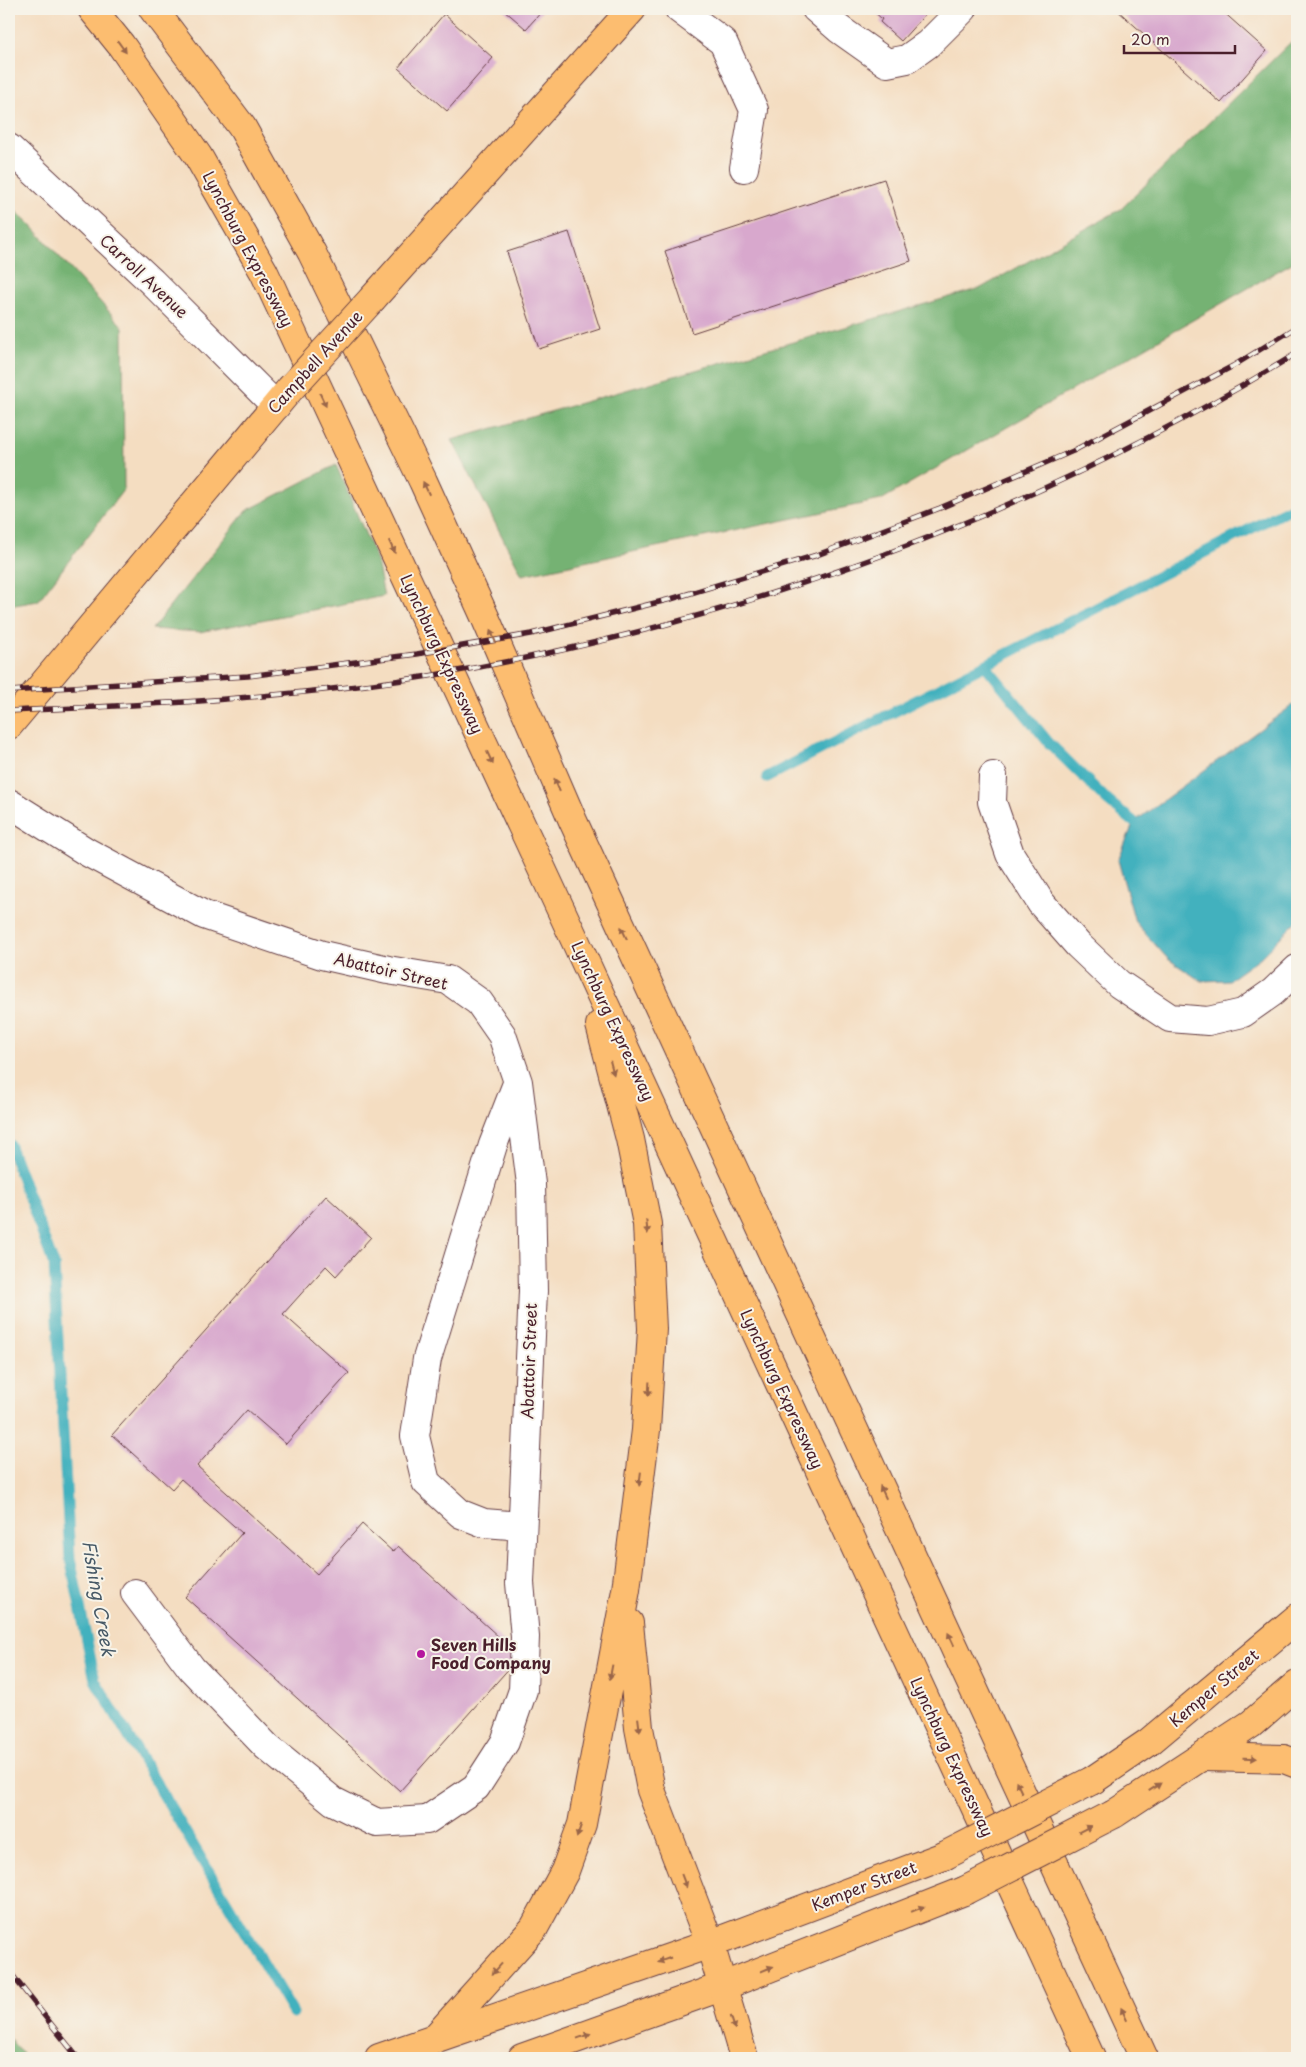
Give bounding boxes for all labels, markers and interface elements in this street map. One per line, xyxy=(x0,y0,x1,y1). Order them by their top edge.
scale bar xyxy=(1124,22,1235,54)
text: 20 m xyxy=(1131,27,1170,50)
one-way arrow xyxy=(117,40,128,53)
street label: Lynchburg Expressway xyxy=(198,166,300,331)
street label: Carroll Avenue xyxy=(95,228,195,323)
street label: Campbell Avenue xyxy=(261,304,368,418)
one-way arrow xyxy=(320,393,328,407)
one-way arrow xyxy=(421,481,429,495)
one-way arrow xyxy=(388,540,396,554)
street label: Lynchburg Expressway xyxy=(395,570,490,737)
one-way arrow xyxy=(488,629,496,643)
one-way arrow xyxy=(487,751,495,765)
one-way arrow xyxy=(553,778,561,792)
one-way arrow xyxy=(620,926,628,940)
street label: Lynchburg Expressway xyxy=(566,937,661,1104)
street label: Abattoir Street xyxy=(332,945,451,995)
one-way arrow xyxy=(608,1061,616,1076)
one-way arrow xyxy=(643,1219,651,1235)
street label: Abattoir Street xyxy=(514,1302,542,1419)
street label: Lynchburg Expressway xyxy=(735,1305,830,1472)
one-way arrow xyxy=(644,1381,652,1397)
one-way arrow xyxy=(636,1471,644,1487)
one-way arrow xyxy=(878,1485,886,1499)
water label: Fishing Creek xyxy=(76,1538,123,1659)
place label: Seven Hills Food Company xyxy=(431,1632,551,1674)
one-way arrow xyxy=(946,1632,954,1646)
street label: Kemper Street xyxy=(1163,1642,1264,1732)
marker: Seven Hills Food Company xyxy=(415,1648,427,1660)
one-way arrow xyxy=(606,1664,614,1680)
street label: Lynchburg Expressway xyxy=(905,1673,1000,1840)
one-way arrow xyxy=(635,1718,643,1734)
one-way arrow xyxy=(1242,1754,1258,1762)
one-way arrow xyxy=(1015,1780,1023,1794)
one-way arrow xyxy=(1149,1782,1162,1792)
one-way arrow xyxy=(575,1824,582,1839)
one-way arrow xyxy=(1078,1825,1092,1833)
street label: Kemper Street xyxy=(808,1854,920,1916)
one-way arrow xyxy=(680,1874,688,1889)
one-way arrow xyxy=(911,1905,926,1913)
one-way arrow xyxy=(656,1957,671,1964)
one-way arrow xyxy=(491,1963,503,1975)
one-way arrow xyxy=(760,1965,775,1973)
one-way arrow xyxy=(1119,2007,1127,2021)
one-way arrow xyxy=(730,2015,737,2030)
one-way arrow xyxy=(577,2032,592,2040)

